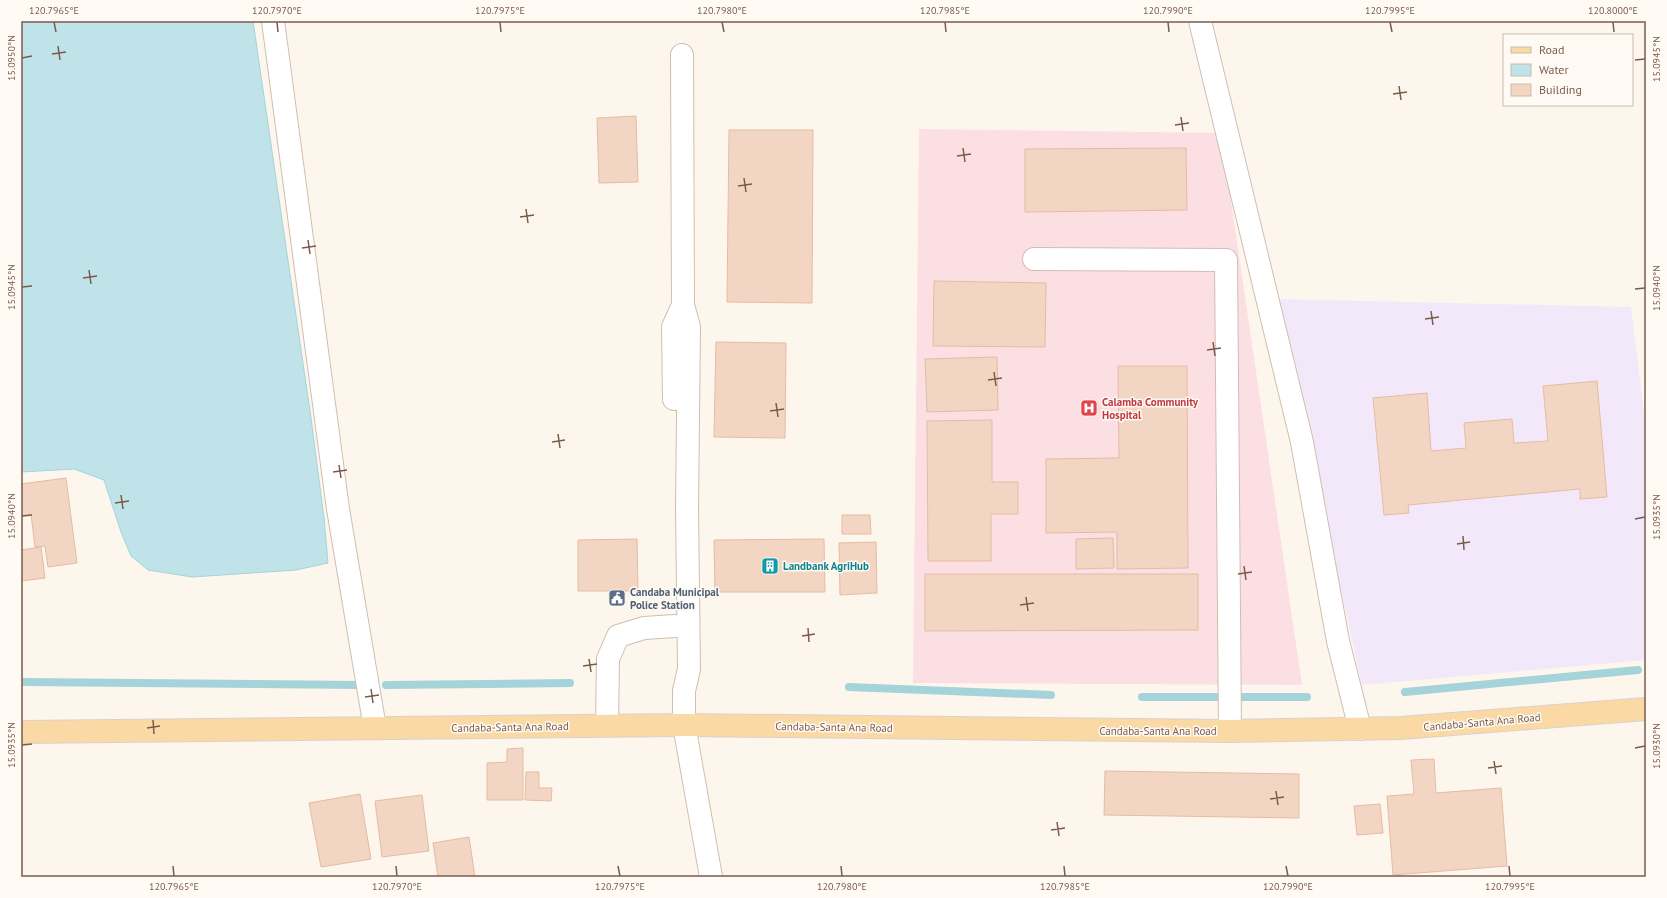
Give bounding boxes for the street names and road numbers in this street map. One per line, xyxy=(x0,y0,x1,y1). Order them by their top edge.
street label: Candaba-Santa Ana Road xyxy=(1423,710,1541,734)
street label: Candaba-Santa Ana Road xyxy=(451,719,569,735)
street label: Candaba-Santa Ana Road xyxy=(775,719,893,735)
street label: Candaba-Santa Ana Road xyxy=(1099,724,1217,738)

